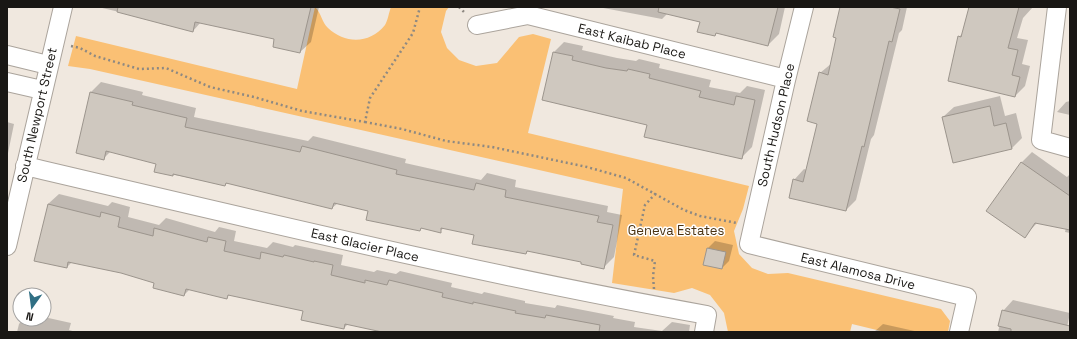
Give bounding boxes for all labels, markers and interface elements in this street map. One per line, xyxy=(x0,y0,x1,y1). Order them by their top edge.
street label: East Kaibab Place xyxy=(576,19,688,63)
street label: South Newport Street xyxy=(13,46,61,184)
street label: South Hudson Place xyxy=(754,62,798,188)
park label: Geneva Estates xyxy=(628,222,724,239)
street label: East Glacier Place xyxy=(309,224,421,266)
street label: East Alamosa Drive xyxy=(799,249,917,293)
north arrow xyxy=(12,287,52,327)
text: N xyxy=(24,309,35,324)

